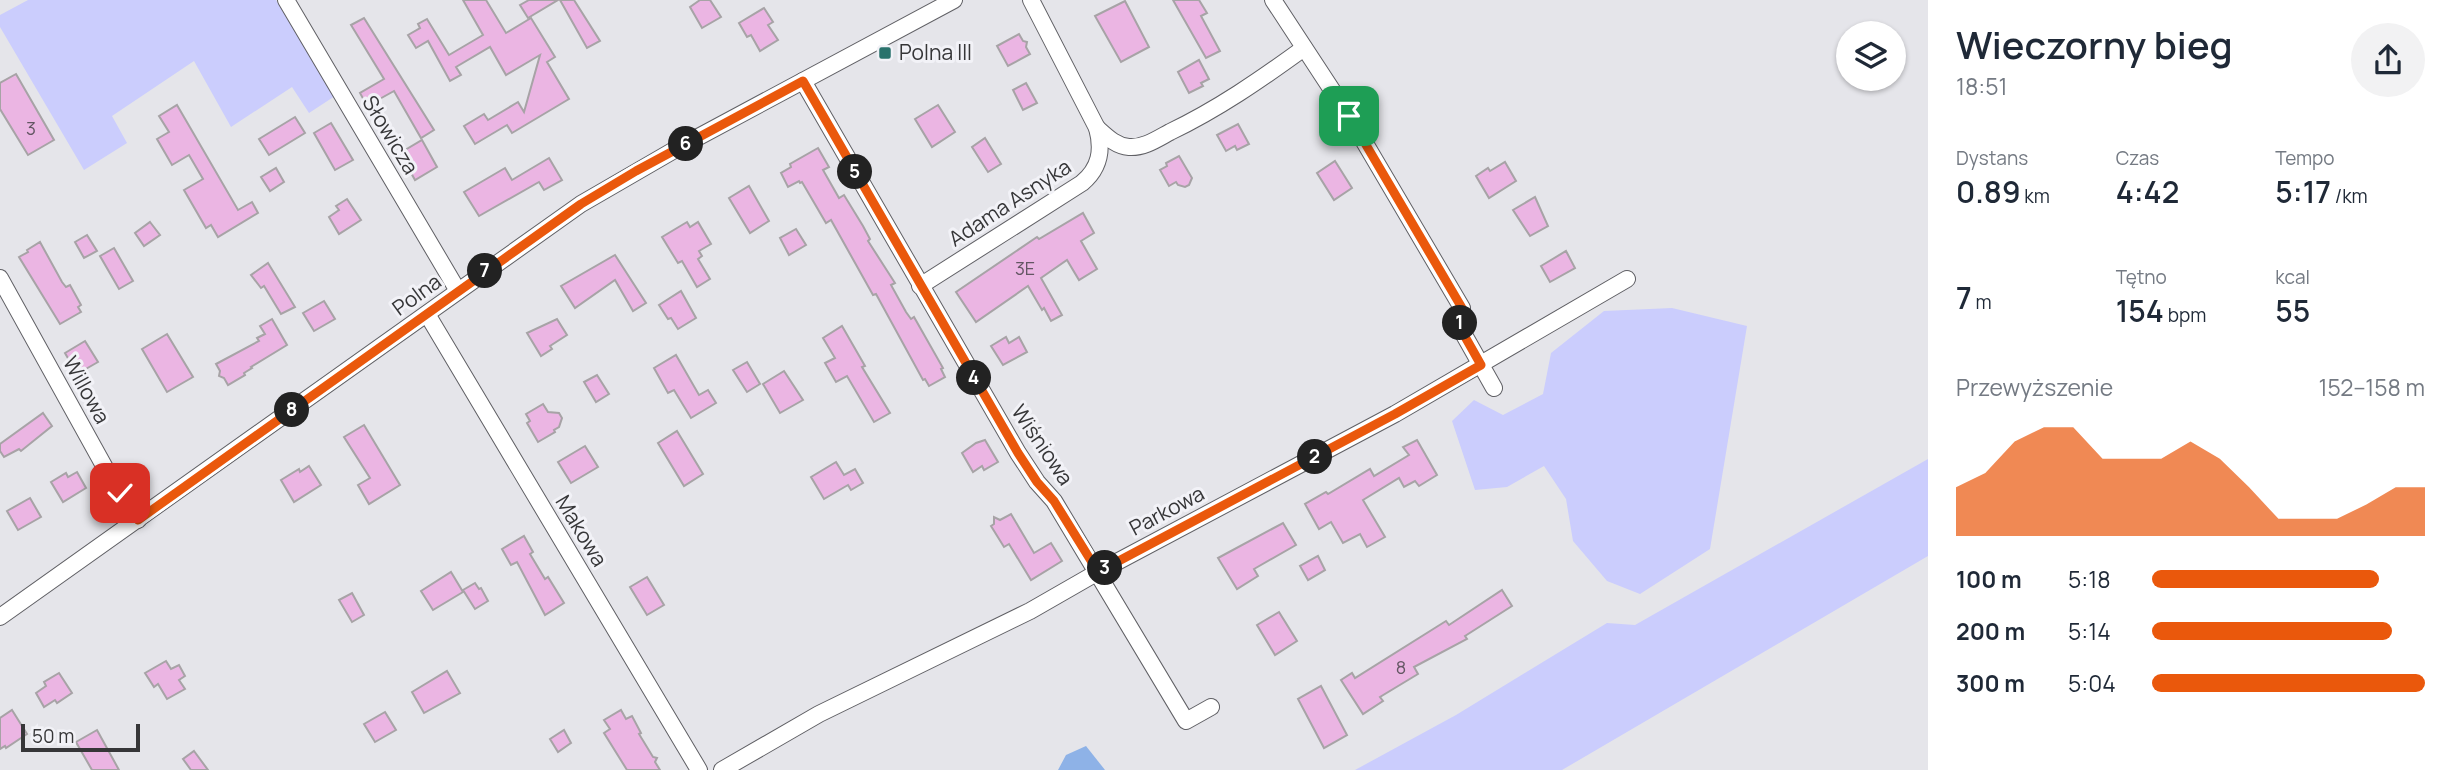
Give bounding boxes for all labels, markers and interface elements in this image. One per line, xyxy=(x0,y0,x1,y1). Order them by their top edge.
text: Wieczorny bieg xyxy=(1956,18,2233,70)
map controls xyxy=(1836,21,1906,91)
button: layers xyxy=(1836,21,1906,91)
button: share xyxy=(2351,23,2425,97)
place label: Polna III xyxy=(899,38,972,66)
marker: Polna III xyxy=(877,45,893,61)
text: 18:51 xyxy=(1956,70,2007,102)
pin xyxy=(1319,86,1379,146)
street label: Słowicza xyxy=(356,90,425,179)
icon: arrive xyxy=(1330,97,1368,135)
house number: 3 xyxy=(26,116,36,140)
pin: 6 xyxy=(668,127,704,162)
text: 6 xyxy=(680,130,691,156)
text: Dystans xyxy=(1956,145,2028,171)
text: Czas xyxy=(2116,145,2159,171)
text: Tempo xyxy=(2275,145,2335,171)
street label: Adama Asnyka xyxy=(943,152,1076,252)
pin: 5 xyxy=(838,154,872,190)
text: 5 xyxy=(849,158,860,184)
text: 0.89 xyxy=(1956,171,2021,212)
text: 4:42 xyxy=(2116,171,2179,212)
text: 5:17 xyxy=(2275,171,2331,212)
text: km xyxy=(2021,183,2050,209)
text: /km xyxy=(2331,183,2368,209)
pin: 7 xyxy=(468,254,503,288)
house number: 3E xyxy=(1015,256,1035,280)
text: 7 xyxy=(479,257,490,283)
text: Tętno xyxy=(2116,264,2167,290)
text: kcal xyxy=(2275,264,2310,290)
street label: Polna xyxy=(386,267,447,321)
text: 7 xyxy=(1956,277,1972,318)
text: m xyxy=(1972,289,1992,315)
text: 154 xyxy=(2116,290,2164,331)
text: 55 xyxy=(2275,290,2310,331)
text: bpm xyxy=(2164,302,2206,328)
pin: 1 xyxy=(1442,306,1478,340)
text: 1 xyxy=(1455,309,1464,335)
street label: Willowa xyxy=(57,351,117,428)
pin: 4 xyxy=(956,360,992,396)
text: 4 xyxy=(968,364,979,390)
text: Przewyższenie xyxy=(1956,371,2113,403)
text: 152–158 m xyxy=(2319,371,2425,403)
pin: 8 xyxy=(274,392,310,428)
text: 8 xyxy=(286,396,297,422)
street label: Wiśniowa xyxy=(1006,399,1080,490)
pin: 2 xyxy=(1298,440,1332,475)
text: 2 xyxy=(1309,443,1320,469)
pin xyxy=(90,463,150,523)
icon: check xyxy=(101,474,139,512)
street label: Parkowa xyxy=(1124,479,1209,541)
street label: Makowa xyxy=(550,490,614,571)
pin: 3 xyxy=(1088,550,1122,586)
text: 3 xyxy=(1099,554,1110,580)
text: 100 m xyxy=(1956,563,2022,595)
text: 5:18 xyxy=(2068,563,2110,595)
text: 200 m xyxy=(1956,615,2025,647)
text: 5:14 xyxy=(2068,615,2111,647)
house number: 8 xyxy=(1396,655,1406,679)
text: 300 m xyxy=(1956,667,2025,699)
text: 5:04 xyxy=(2068,667,2116,699)
scale bar xyxy=(21,721,140,753)
text: 50 m xyxy=(32,723,74,749)

